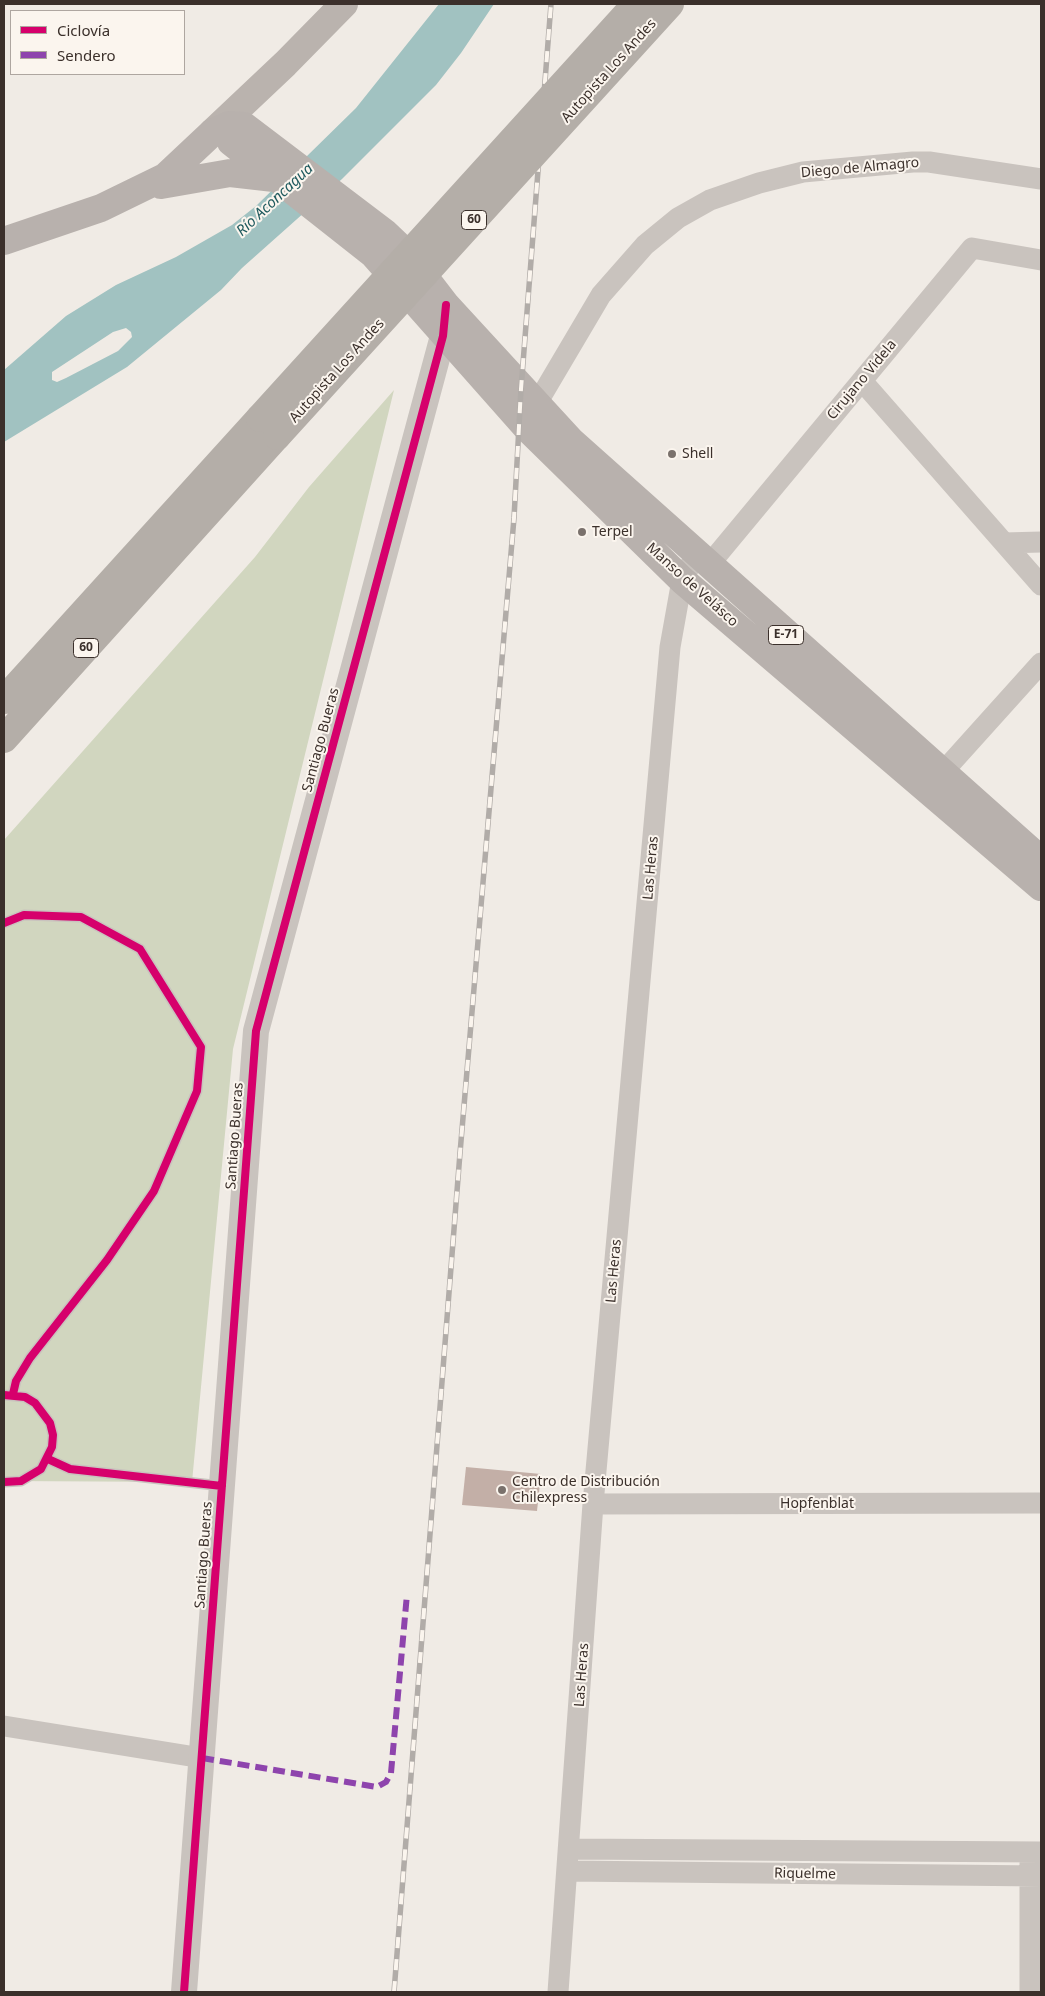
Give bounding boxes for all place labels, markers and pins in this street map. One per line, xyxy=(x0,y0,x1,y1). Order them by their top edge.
place label: Shell xyxy=(682,446,713,462)
marker: Shell xyxy=(666,448,678,460)
place label: Terpel xyxy=(592,524,633,540)
marker: Terpel xyxy=(576,526,588,538)
place label: Centro de Distribución Chilexpress xyxy=(512,1474,660,1506)
marker: Centro de Distribución Chilexpress xyxy=(496,1484,508,1496)

